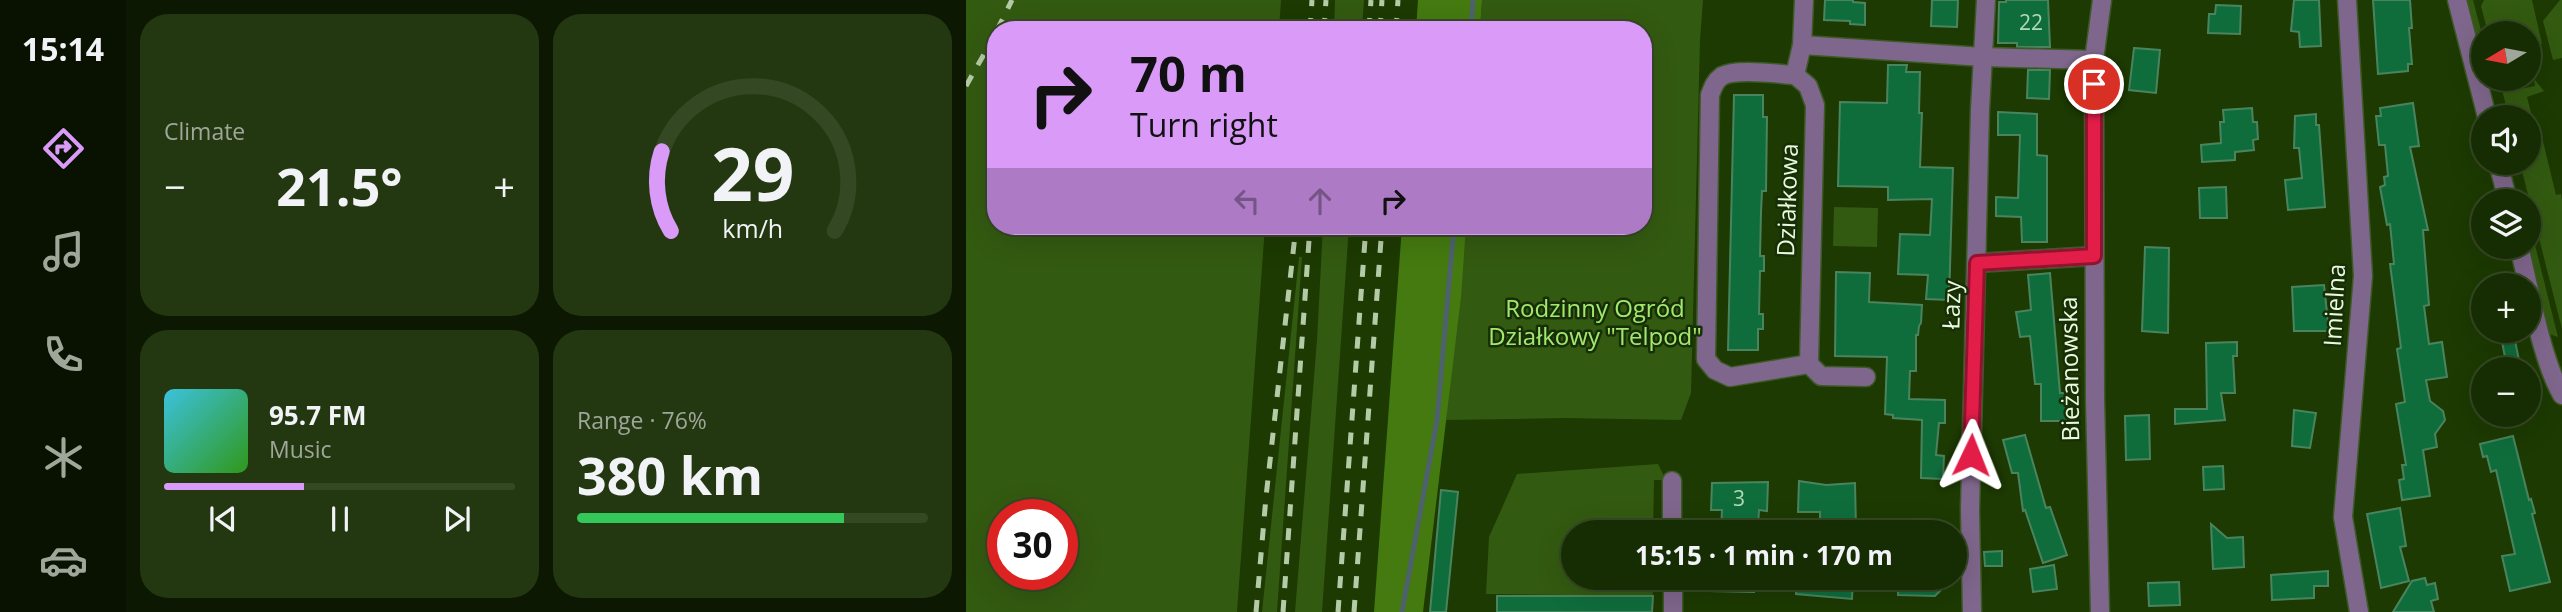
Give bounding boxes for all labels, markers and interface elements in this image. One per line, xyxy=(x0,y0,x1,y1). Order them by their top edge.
house number: 22 xyxy=(2019,8,2043,36)
north arrow xyxy=(2471,21,2541,91)
map controls xyxy=(2471,21,2541,427)
text: 15:14 xyxy=(22,27,104,70)
text: 70 m xyxy=(1130,40,1247,106)
icon: right xyxy=(1015,49,1106,140)
pin xyxy=(2064,54,2124,114)
icon: arrive xyxy=(2075,65,2113,103)
text: Turn right xyxy=(1130,103,1278,146)
button: sound xyxy=(2471,105,2541,175)
text: Climate xyxy=(164,115,245,147)
text: 29 xyxy=(711,123,794,222)
icon: directions xyxy=(39,124,88,173)
street label: Działkowa xyxy=(1768,143,1805,257)
text: 21.5° xyxy=(276,150,403,221)
text: − xyxy=(164,160,186,212)
text: + xyxy=(493,160,515,212)
icon: left xyxy=(1228,182,1266,220)
icon: ahead xyxy=(1301,182,1339,220)
icon: right xyxy=(1374,182,1412,220)
button: layers xyxy=(2471,189,2541,259)
text: km/h xyxy=(722,211,783,245)
icon: music xyxy=(39,227,88,276)
street label: Imielna xyxy=(2315,263,2352,347)
button: + xyxy=(2471,273,2541,343)
street label: Łazy xyxy=(1933,279,1968,330)
park label: Rodzinny Ogród Działkowy "Telpod" xyxy=(1488,291,1702,352)
street label: Bieżanowska xyxy=(2051,296,2086,442)
icon: phone xyxy=(39,330,88,379)
button: − xyxy=(2471,357,2541,427)
text: 95.7 FM xyxy=(269,397,367,433)
text: Range · 76% xyxy=(577,404,707,436)
position arrow xyxy=(1934,418,2008,492)
icon: climate xyxy=(39,433,88,482)
text: Music xyxy=(269,433,332,465)
text: 380 km xyxy=(577,439,763,510)
house number: 3 xyxy=(1733,484,1745,512)
speed limit sign: 30 xyxy=(987,499,1078,590)
icon: previous xyxy=(204,500,242,538)
icon: pause xyxy=(321,500,359,538)
icon: next xyxy=(438,500,476,538)
icon: car xyxy=(39,536,88,585)
text: 15:15 · 1 min · 170 m xyxy=(1635,537,1893,573)

